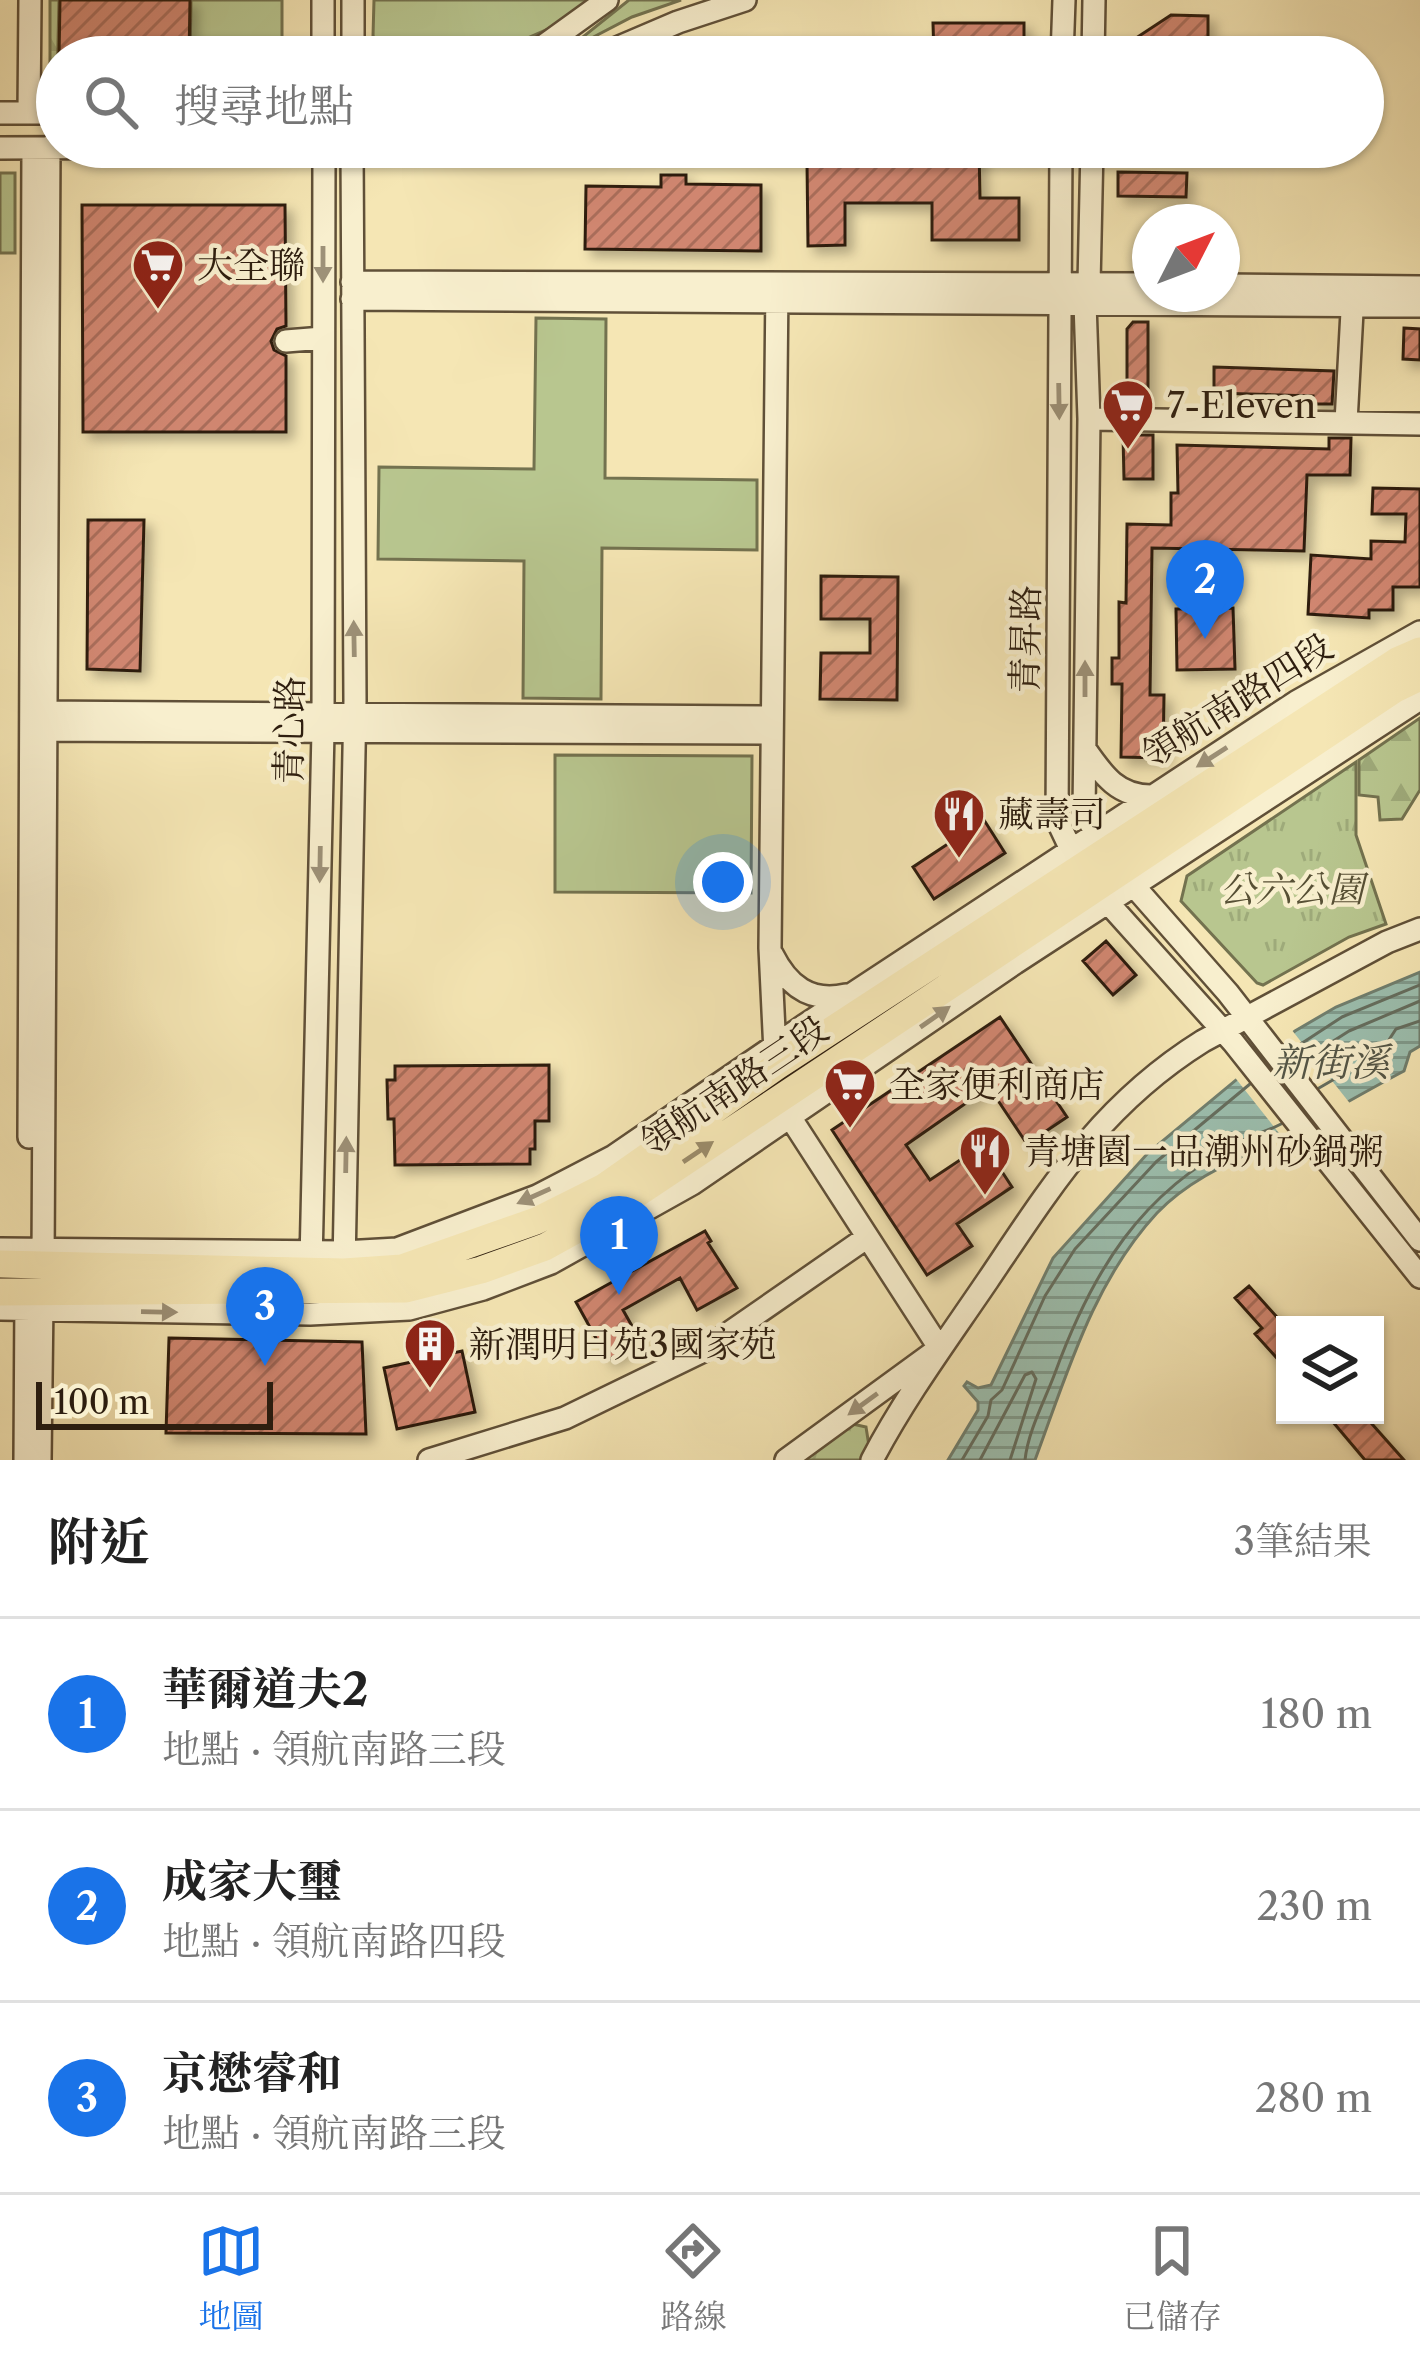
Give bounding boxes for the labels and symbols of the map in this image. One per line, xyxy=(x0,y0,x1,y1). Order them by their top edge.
north arrow xyxy=(1132,204,1240,312)
supermarket icon: 大全聯 xyxy=(130,237,186,311)
place label: 大全聯 xyxy=(197,243,305,287)
one-way arrow xyxy=(313,246,333,284)
supermarket icon: 7-Eleven xyxy=(1100,377,1156,451)
one-way arrow xyxy=(1049,383,1069,421)
place label: 7-Eleven xyxy=(1167,383,1316,427)
pin: 2 xyxy=(1166,540,1244,639)
street label: 青昇路 xyxy=(1002,585,1048,693)
one-way arrow xyxy=(344,619,364,657)
street label: 領航南路四段 xyxy=(1134,624,1340,776)
one-way arrow xyxy=(1075,659,1095,697)
street label: 青心路 xyxy=(266,676,312,784)
one-way arrow xyxy=(1196,746,1229,768)
restaurant icon: 藏壽司 xyxy=(931,786,987,860)
place label: 藏壽司 xyxy=(998,792,1106,836)
one-way arrow xyxy=(310,846,329,884)
your location xyxy=(693,852,753,912)
park label: 公六公園 xyxy=(1220,867,1369,911)
street label: 領航南路三段 xyxy=(632,1006,836,1164)
one-way arrow xyxy=(919,1006,952,1029)
water label: 新街溪 xyxy=(1272,1038,1393,1086)
supermarket icon: 全家便利商店 xyxy=(822,1056,878,1130)
place label: 全家便利商店 xyxy=(889,1062,1105,1106)
restaurant icon: 青塘園一品潮州砂鍋粥 xyxy=(957,1123,1013,1197)
place label: 青塘園一品潮州砂鍋粥 xyxy=(1024,1129,1384,1173)
one-way arrow xyxy=(337,1135,356,1173)
one-way arrow xyxy=(682,1142,714,1165)
one-way arrow xyxy=(516,1187,551,1207)
pin: 1 xyxy=(580,1196,658,1295)
pin: 3 xyxy=(226,1267,304,1366)
one-way arrow xyxy=(141,1303,179,1322)
building icon: 新潤明日苑3國家苑 xyxy=(402,1316,458,1390)
place label: 新潤明日苑3國家苑 xyxy=(469,1322,777,1366)
scale bar xyxy=(36,1376,273,1429)
one-way arrow xyxy=(847,1392,879,1416)

